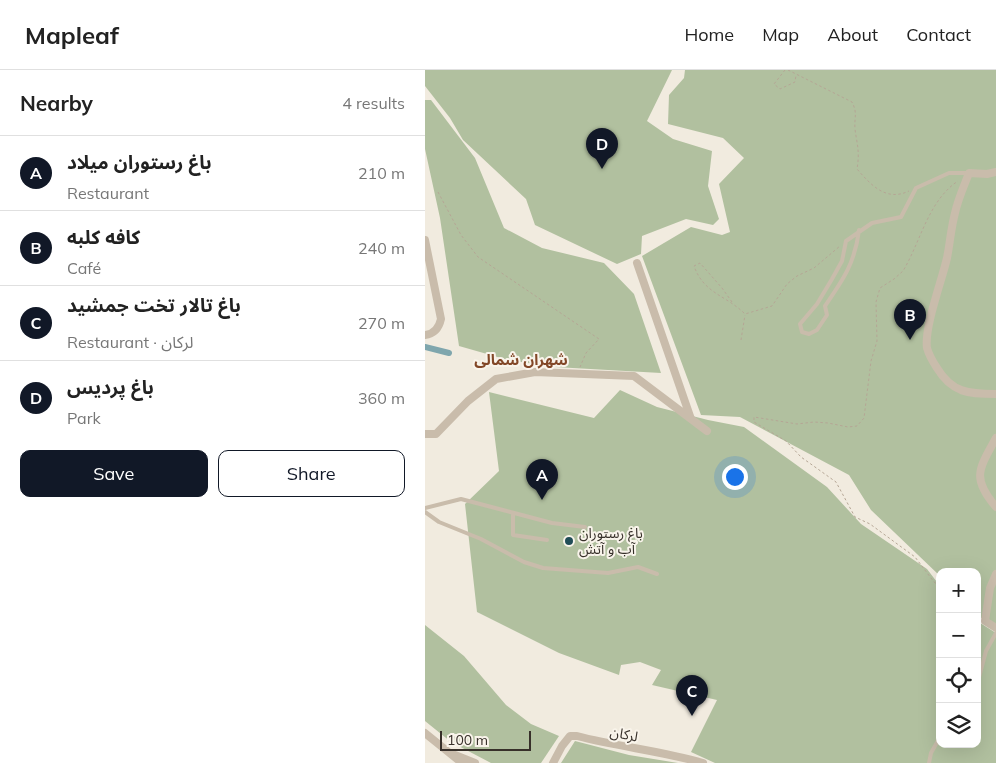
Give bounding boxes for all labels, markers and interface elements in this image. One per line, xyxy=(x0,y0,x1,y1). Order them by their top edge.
text: Mapleaf xyxy=(25,20,119,50)
text: Home xyxy=(684,23,734,46)
text: Map xyxy=(762,23,799,46)
text: About xyxy=(827,23,878,46)
text: Contact xyxy=(906,23,971,46)
text: Nearby xyxy=(20,90,93,116)
text: 4 results xyxy=(342,93,405,113)
pin: D xyxy=(586,128,618,169)
text: باغ رستوران میلاد xyxy=(67,150,211,174)
text: A xyxy=(30,163,42,183)
text: 210 m xyxy=(358,163,405,183)
text: Restaurant xyxy=(67,183,149,203)
text: کافه کلبه xyxy=(67,225,140,249)
text: B xyxy=(30,238,42,258)
text: 240 m xyxy=(358,238,405,258)
text: Café xyxy=(67,258,101,278)
text: باغ تالار تخت جمشید xyxy=(67,293,241,317)
pin: B xyxy=(894,299,926,340)
text: C xyxy=(31,313,41,333)
text: 270 m xyxy=(358,313,405,333)
text: Restaurant · لرکان xyxy=(67,332,193,352)
district label: شهران شمالی xyxy=(474,350,568,369)
text: باغ پردیس xyxy=(67,375,154,399)
text: D xyxy=(30,388,42,408)
text: 360 m xyxy=(358,388,405,408)
text: Park xyxy=(67,408,101,428)
button: Save xyxy=(20,450,208,497)
button: Share xyxy=(218,450,405,497)
pin: A xyxy=(526,459,558,500)
your location xyxy=(722,464,748,490)
place label: باغ رستوران آب و آتش xyxy=(579,524,643,558)
marker: باغ رستوران آب و آتش xyxy=(563,535,575,547)
map controls xyxy=(936,568,981,748)
button: + xyxy=(936,568,981,613)
button: − xyxy=(936,613,981,658)
button: locate xyxy=(936,658,981,703)
pin: C xyxy=(676,675,708,716)
button: layers xyxy=(936,703,981,748)
street label: لرکان xyxy=(609,722,639,746)
scale bar xyxy=(440,728,531,751)
text: 100 m xyxy=(447,731,488,749)

